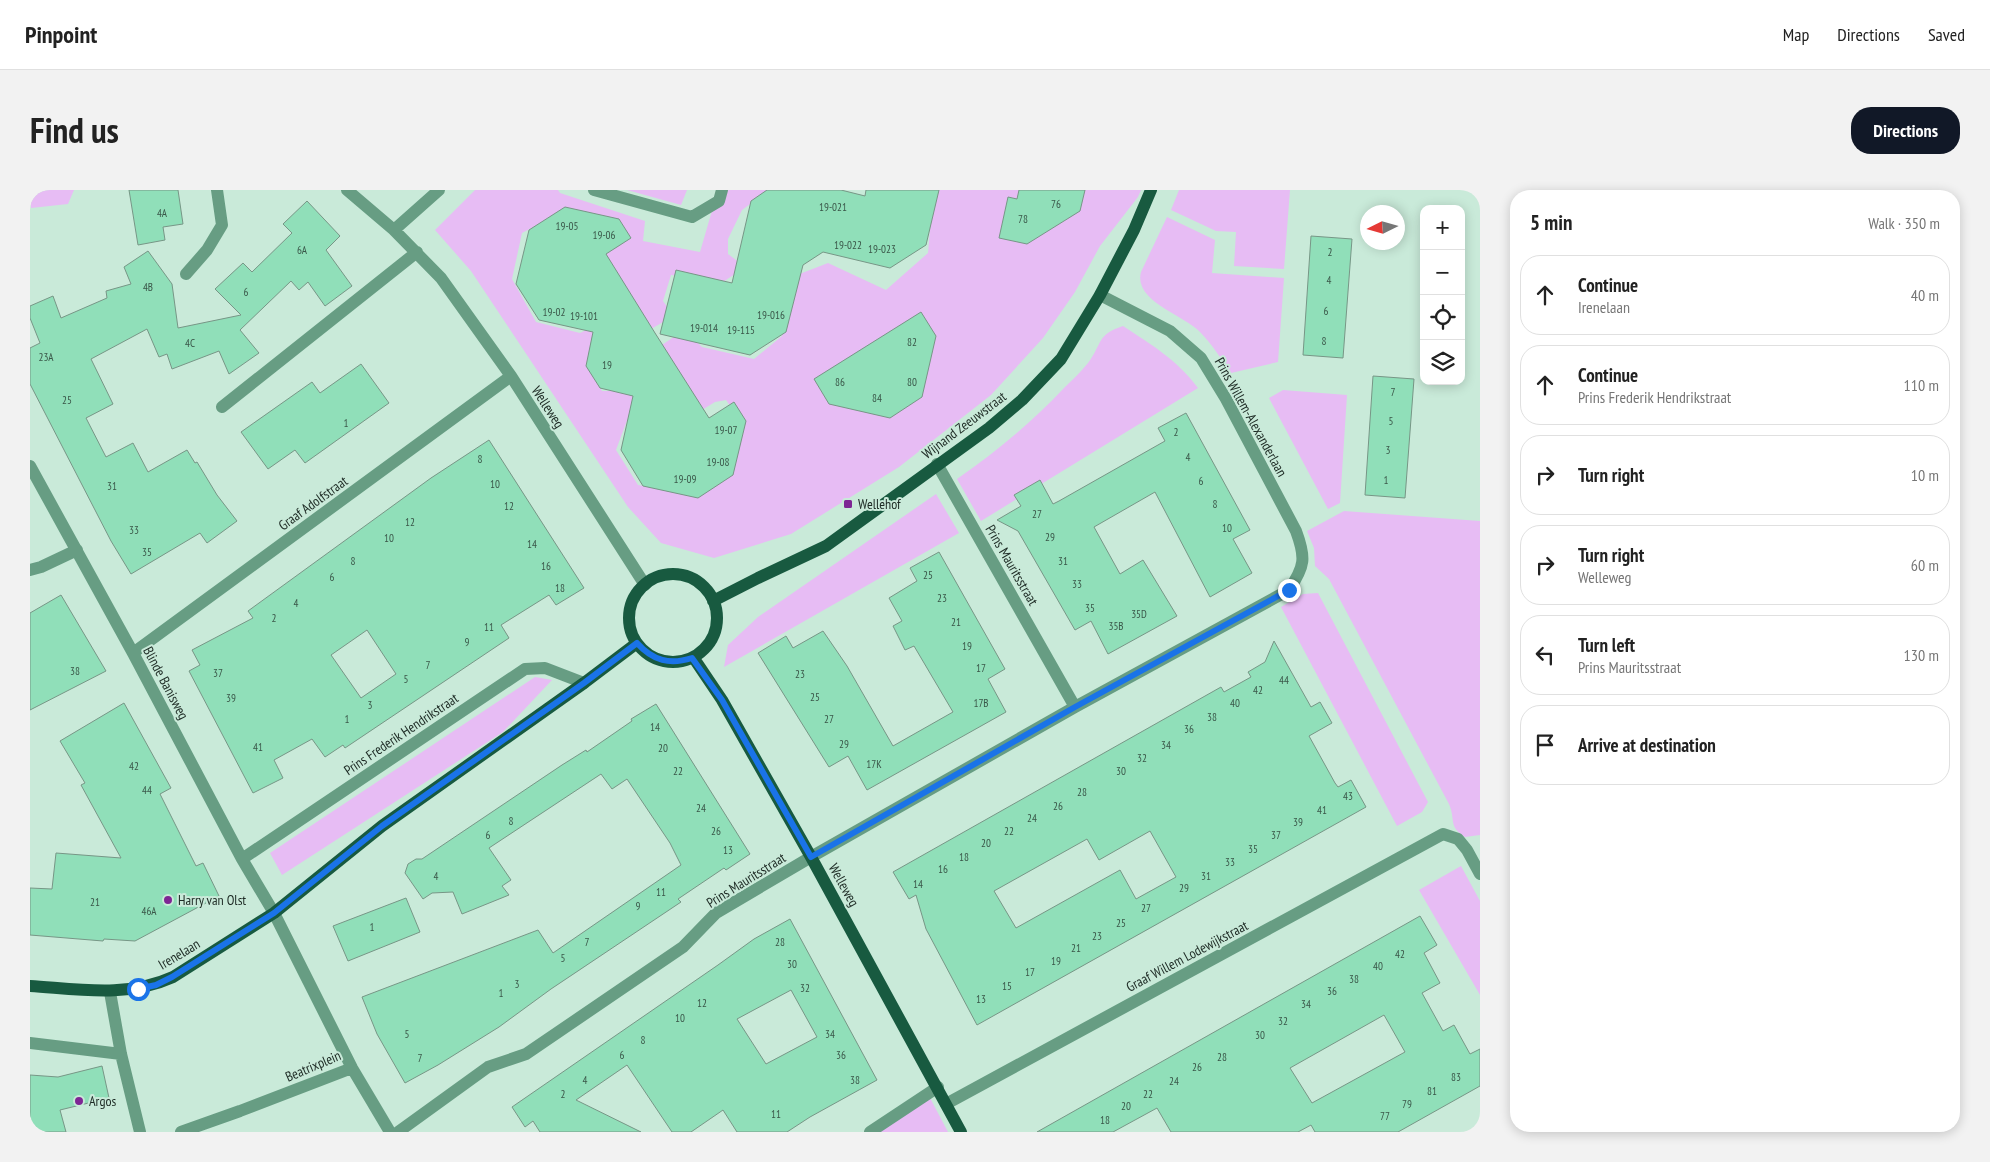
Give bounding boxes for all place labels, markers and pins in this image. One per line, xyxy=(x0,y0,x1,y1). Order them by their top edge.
place label: Wellehof xyxy=(858,495,901,513)
marker: Wellehof xyxy=(842,498,854,510)
place label: Harry van Olst xyxy=(178,891,246,909)
marker: Harry van Olst xyxy=(162,894,174,906)
place label: Argos xyxy=(89,1092,117,1110)
marker: Argos xyxy=(73,1095,85,1107)

